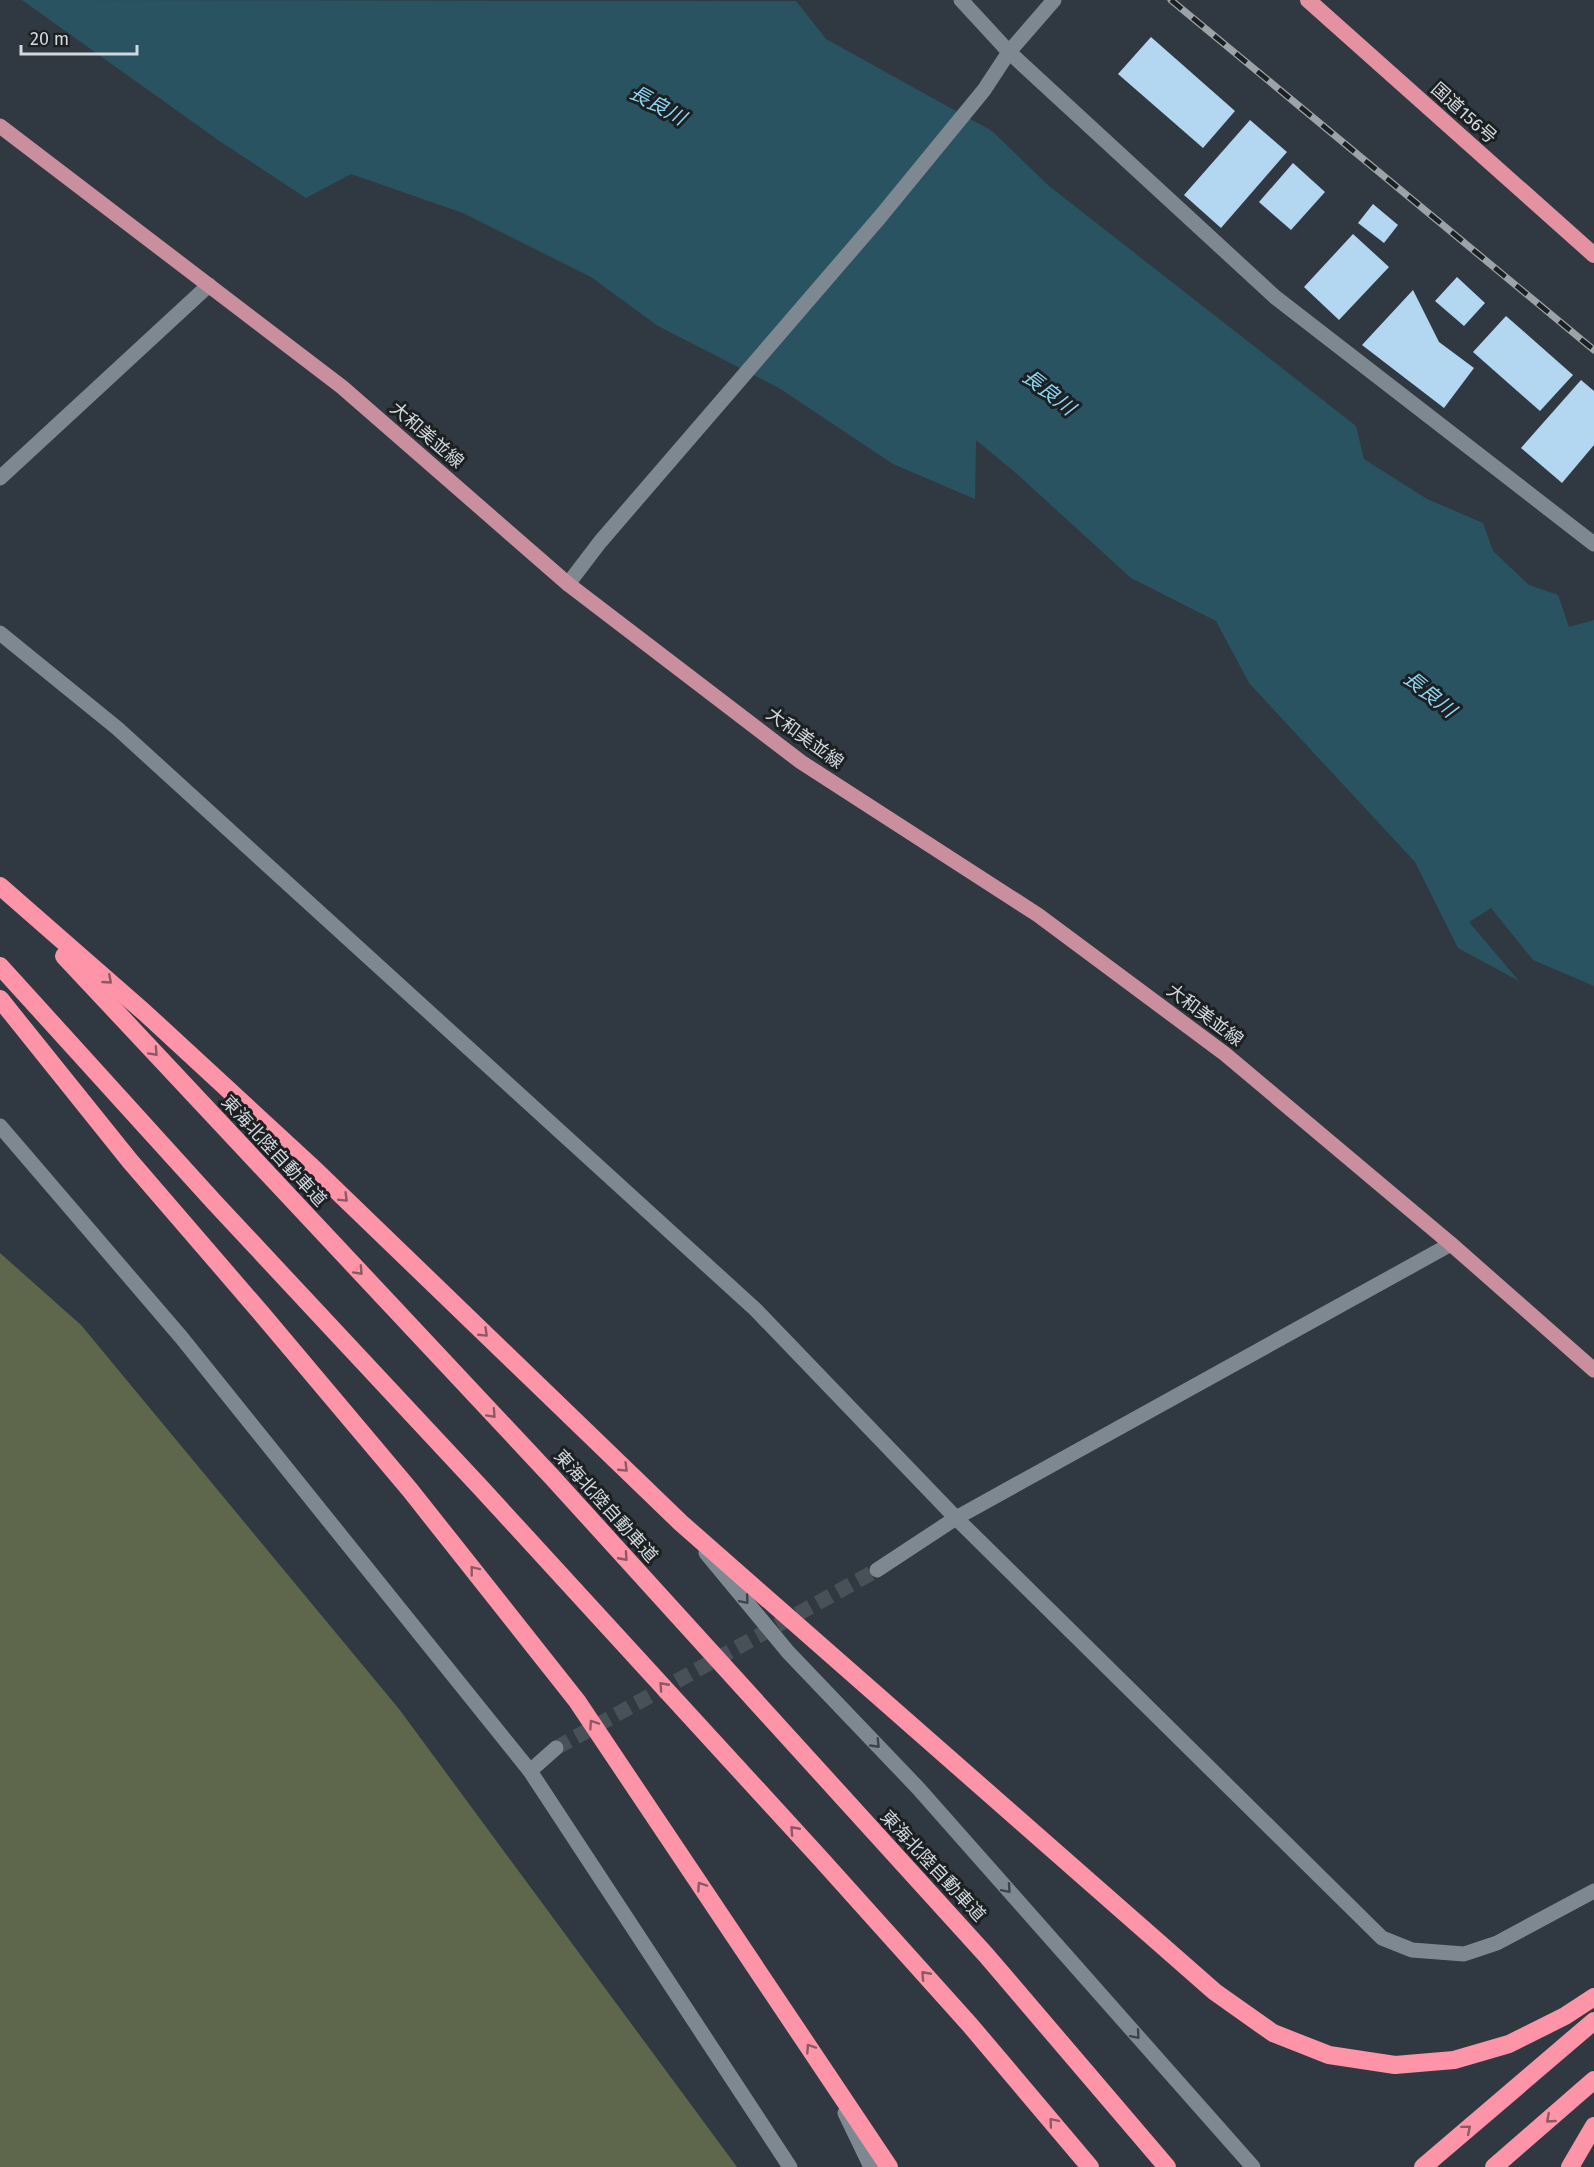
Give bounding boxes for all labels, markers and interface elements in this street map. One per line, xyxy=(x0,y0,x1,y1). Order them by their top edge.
scale bar xyxy=(21,18,136,56)
text: 20 m xyxy=(30,28,69,50)
street label: 国道156号 xyxy=(1427,78,1501,148)
water label: 長良川 xyxy=(626,80,692,131)
water label: 長良川 xyxy=(1018,364,1082,421)
street label: 大和美並線 xyxy=(386,397,468,473)
water label: 長良川 xyxy=(1399,666,1462,723)
street label: 大和美並線 xyxy=(762,703,848,773)
one-way arrow xyxy=(101,973,112,984)
street label: 大和美並線 xyxy=(1162,979,1248,1051)
one-way arrow xyxy=(147,1046,158,1056)
street label: 東海北陸自動車道 xyxy=(217,1091,331,1211)
one-way arrow xyxy=(336,1190,347,1201)
one-way arrow xyxy=(352,1265,363,1275)
one-way arrow xyxy=(477,1326,488,1337)
one-way arrow xyxy=(485,1406,496,1417)
street label: 東海北陸自動車道 xyxy=(550,1445,662,1567)
one-way arrow xyxy=(618,1461,628,1472)
one-way arrow xyxy=(617,1550,628,1561)
one-way arrow xyxy=(470,1566,481,1577)
one-way arrow xyxy=(738,1593,749,1604)
one-way arrow xyxy=(659,1683,670,1693)
one-way arrow xyxy=(589,1720,600,1731)
one-way arrow xyxy=(869,1738,880,1748)
street label: 東海北陸自動車道 xyxy=(876,1806,990,1926)
one-way arrow xyxy=(790,1827,801,1837)
one-way arrow xyxy=(698,1882,709,1893)
one-way arrow xyxy=(1000,1882,1011,1892)
one-way arrow xyxy=(921,1971,932,1982)
one-way arrow xyxy=(1129,2028,1140,2038)
one-way arrow xyxy=(806,2044,817,2055)
one-way arrow xyxy=(1546,2111,1557,2122)
one-way arrow xyxy=(1049,2118,1060,2129)
one-way arrow xyxy=(1460,2125,1471,2136)

